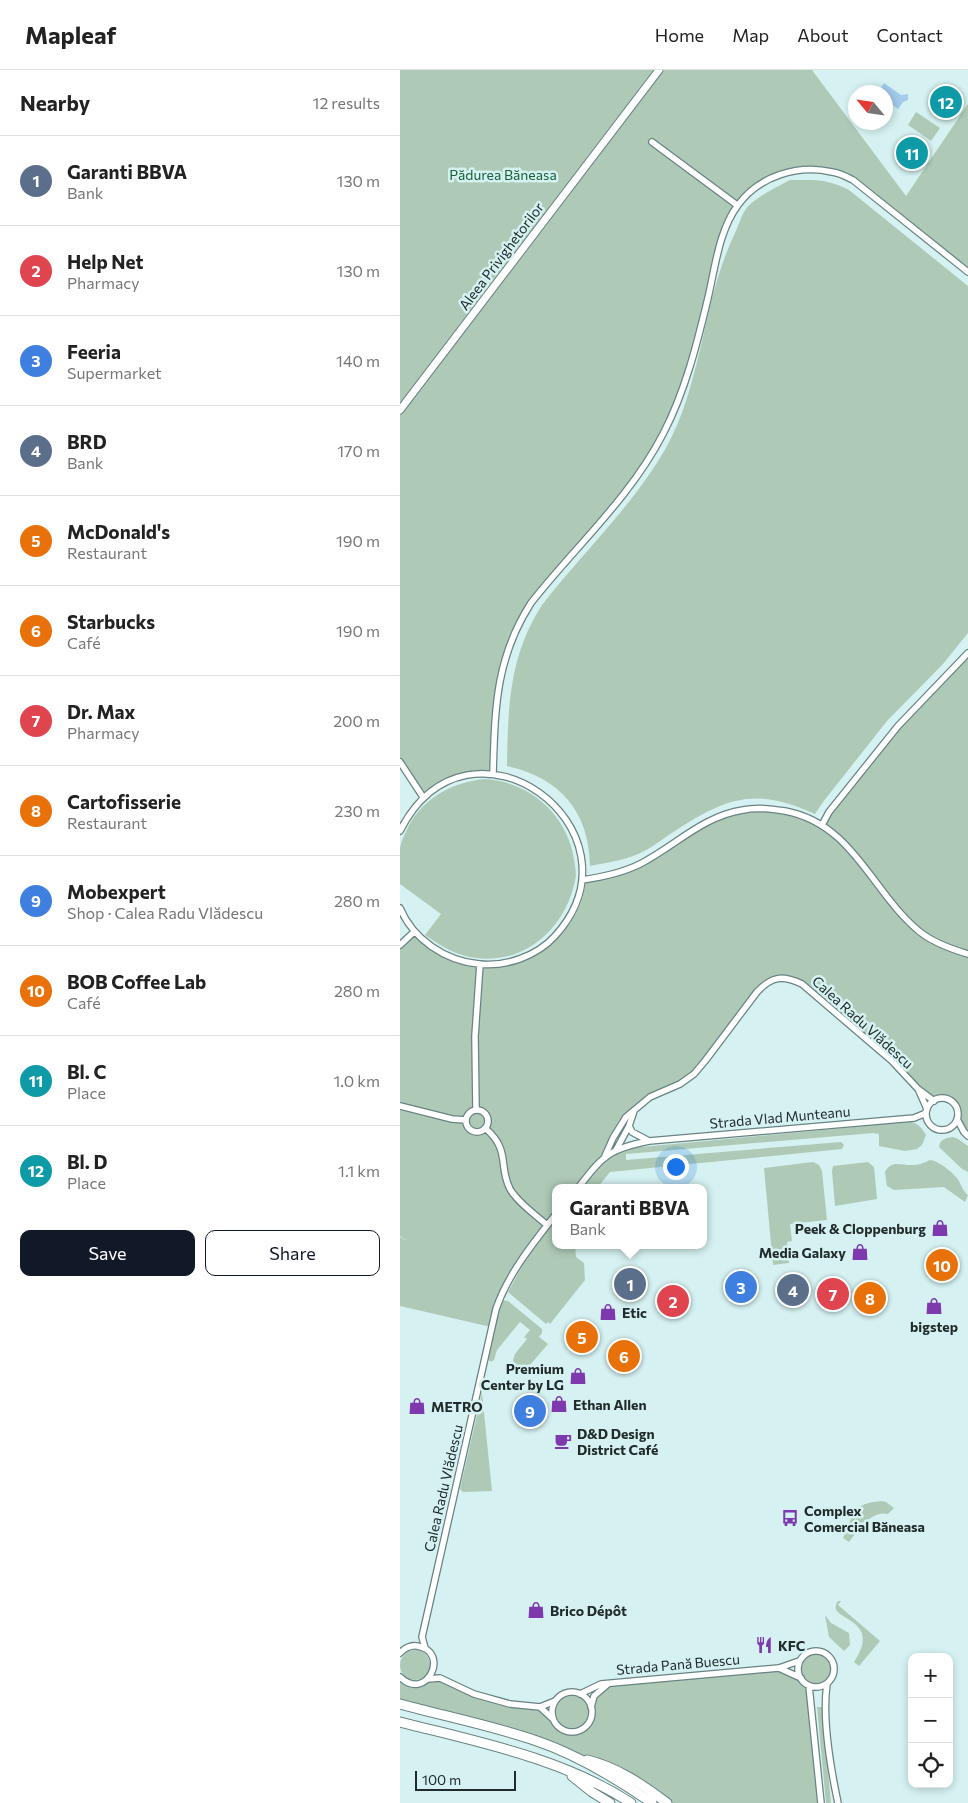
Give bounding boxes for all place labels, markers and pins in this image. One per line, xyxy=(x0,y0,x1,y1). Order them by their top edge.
pin: 12 xyxy=(930,83,962,121)
pin: 11 xyxy=(896,134,928,172)
shop icon: Peek & Cloppenburg xyxy=(930,1218,950,1238)
place label: Peek & Cloppenburg xyxy=(795,1220,926,1237)
shop icon: Media Galaxy xyxy=(850,1242,870,1262)
place label: Media Galaxy xyxy=(759,1244,846,1261)
pin: 10 xyxy=(926,1246,958,1284)
pin: 1 xyxy=(614,1265,646,1303)
pin: 3 xyxy=(725,1268,757,1306)
pin: 4 xyxy=(777,1271,809,1309)
pin: 7 xyxy=(817,1275,849,1313)
pin: 8 xyxy=(854,1279,886,1317)
pin: 2 xyxy=(657,1282,689,1320)
shop icon: bigstep xyxy=(924,1296,944,1316)
shop icon: Etic xyxy=(598,1302,618,1322)
place label: Etic xyxy=(622,1304,647,1321)
pin: 5 xyxy=(566,1318,598,1356)
place label: bigstep xyxy=(910,1318,958,1335)
pin: 6 xyxy=(608,1337,640,1375)
place label: Premium Center by LG xyxy=(481,1360,564,1393)
shop icon: Premium Center by LG xyxy=(568,1366,588,1386)
pin: 9 xyxy=(514,1392,546,1430)
shop icon: Ethan Allen xyxy=(549,1394,569,1414)
shop icon: METRO xyxy=(407,1396,427,1416)
place label: Ethan Allen xyxy=(573,1396,647,1413)
place label: METRO xyxy=(431,1398,483,1415)
place label: D&D Design District Café xyxy=(577,1425,658,1458)
cafe icon: D&D Design District Café xyxy=(553,1431,573,1451)
place label: Complex Comercial Băneasa xyxy=(804,1502,925,1535)
bus stop icon: Complex Comercial Băneasa xyxy=(780,1508,800,1528)
shop icon: Brico Dépôt xyxy=(526,1600,546,1620)
place label: Brico Dépôt xyxy=(550,1602,627,1619)
restaurant icon: KFC xyxy=(754,1635,774,1655)
place label: KFC xyxy=(778,1637,805,1654)

